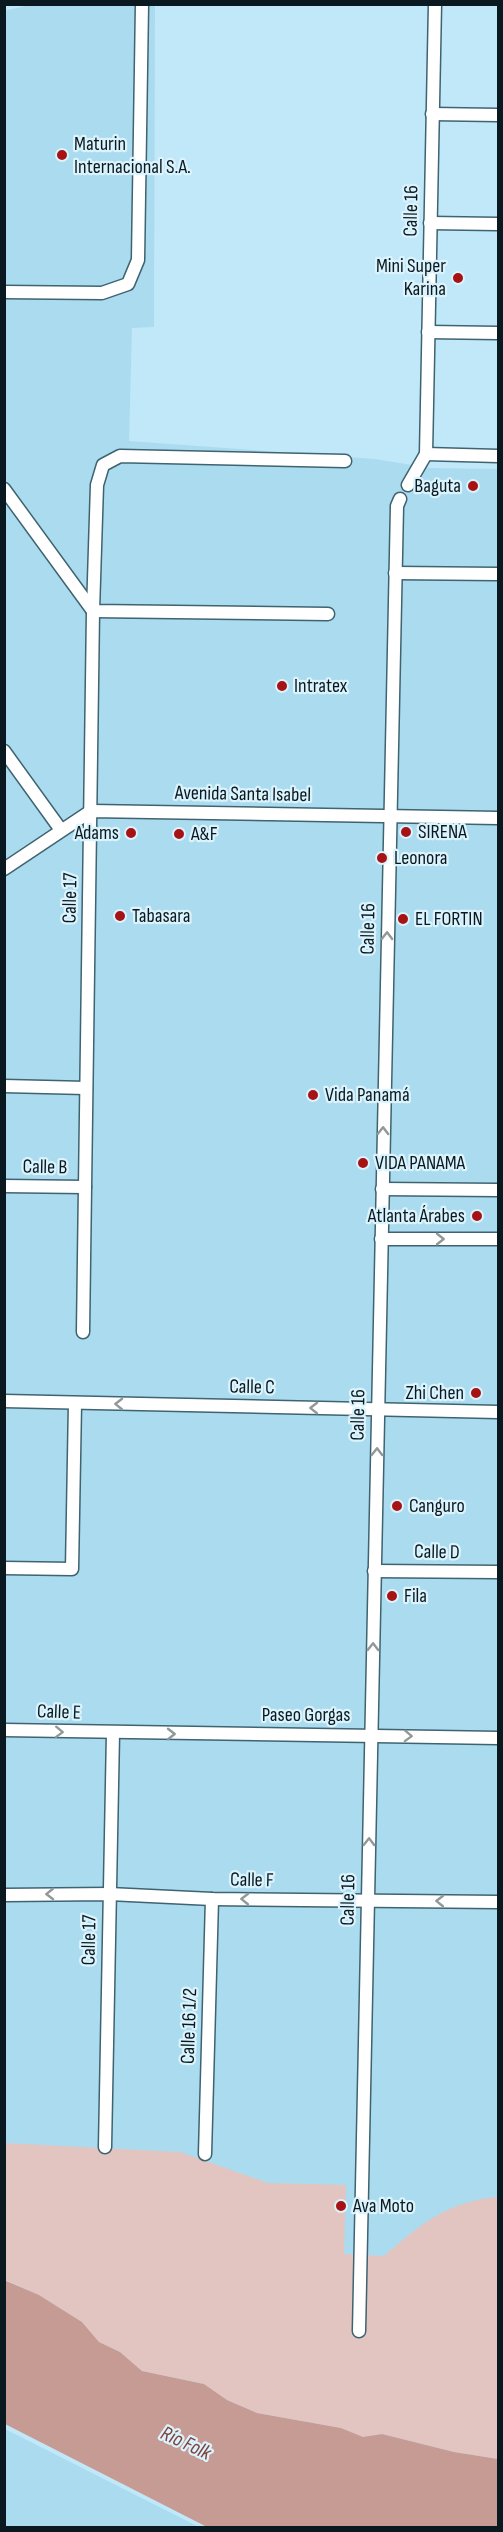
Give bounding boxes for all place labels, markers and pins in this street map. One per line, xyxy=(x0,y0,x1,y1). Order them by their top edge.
place label: Maturin Internacional S.A. xyxy=(74,132,191,179)
marker: Maturin Internacional S.A. xyxy=(55,148,69,162)
place label: Mini Super Karina xyxy=(376,254,446,301)
marker: Mini Super Karina xyxy=(451,271,465,285)
place label: Baguta xyxy=(414,474,461,498)
marker: Baguta xyxy=(466,479,480,493)
place label: Intratex xyxy=(294,674,348,698)
marker: Intratex xyxy=(275,679,289,693)
place label: SIRENA xyxy=(418,820,467,844)
place label: Adams xyxy=(74,821,119,845)
place label: A&F xyxy=(190,822,218,846)
marker: SIRENA xyxy=(399,825,413,839)
marker: Adams xyxy=(124,826,138,840)
marker: A&F xyxy=(172,827,186,841)
place label: Leonora xyxy=(394,846,448,870)
marker: Leonora xyxy=(375,851,389,865)
place label: Tabasara xyxy=(132,904,190,928)
place label: EL FORTIN xyxy=(415,907,483,931)
marker: Tabasara xyxy=(113,909,127,923)
marker: EL FORTIN xyxy=(396,912,410,926)
place label: Vida Panamá xyxy=(325,1083,410,1107)
marker: Vida Panamá xyxy=(306,1088,320,1102)
place label: VIDA PANAMA xyxy=(375,1151,466,1175)
marker: VIDA PANAMA xyxy=(356,1156,370,1170)
place label: Atlanta Árabes xyxy=(367,1204,465,1228)
marker: Atlanta Árabes xyxy=(470,1209,484,1223)
place label: Zhi Chen xyxy=(405,1381,464,1405)
marker: Zhi Chen xyxy=(469,1386,483,1400)
place label: Canguro xyxy=(409,1494,465,1518)
marker: Canguro xyxy=(390,1499,404,1513)
place label: Fila xyxy=(404,1584,427,1608)
marker: Fila xyxy=(385,1589,399,1603)
place label: Ava Moto xyxy=(352,2194,414,2218)
marker: Ava Moto xyxy=(334,2199,348,2213)

